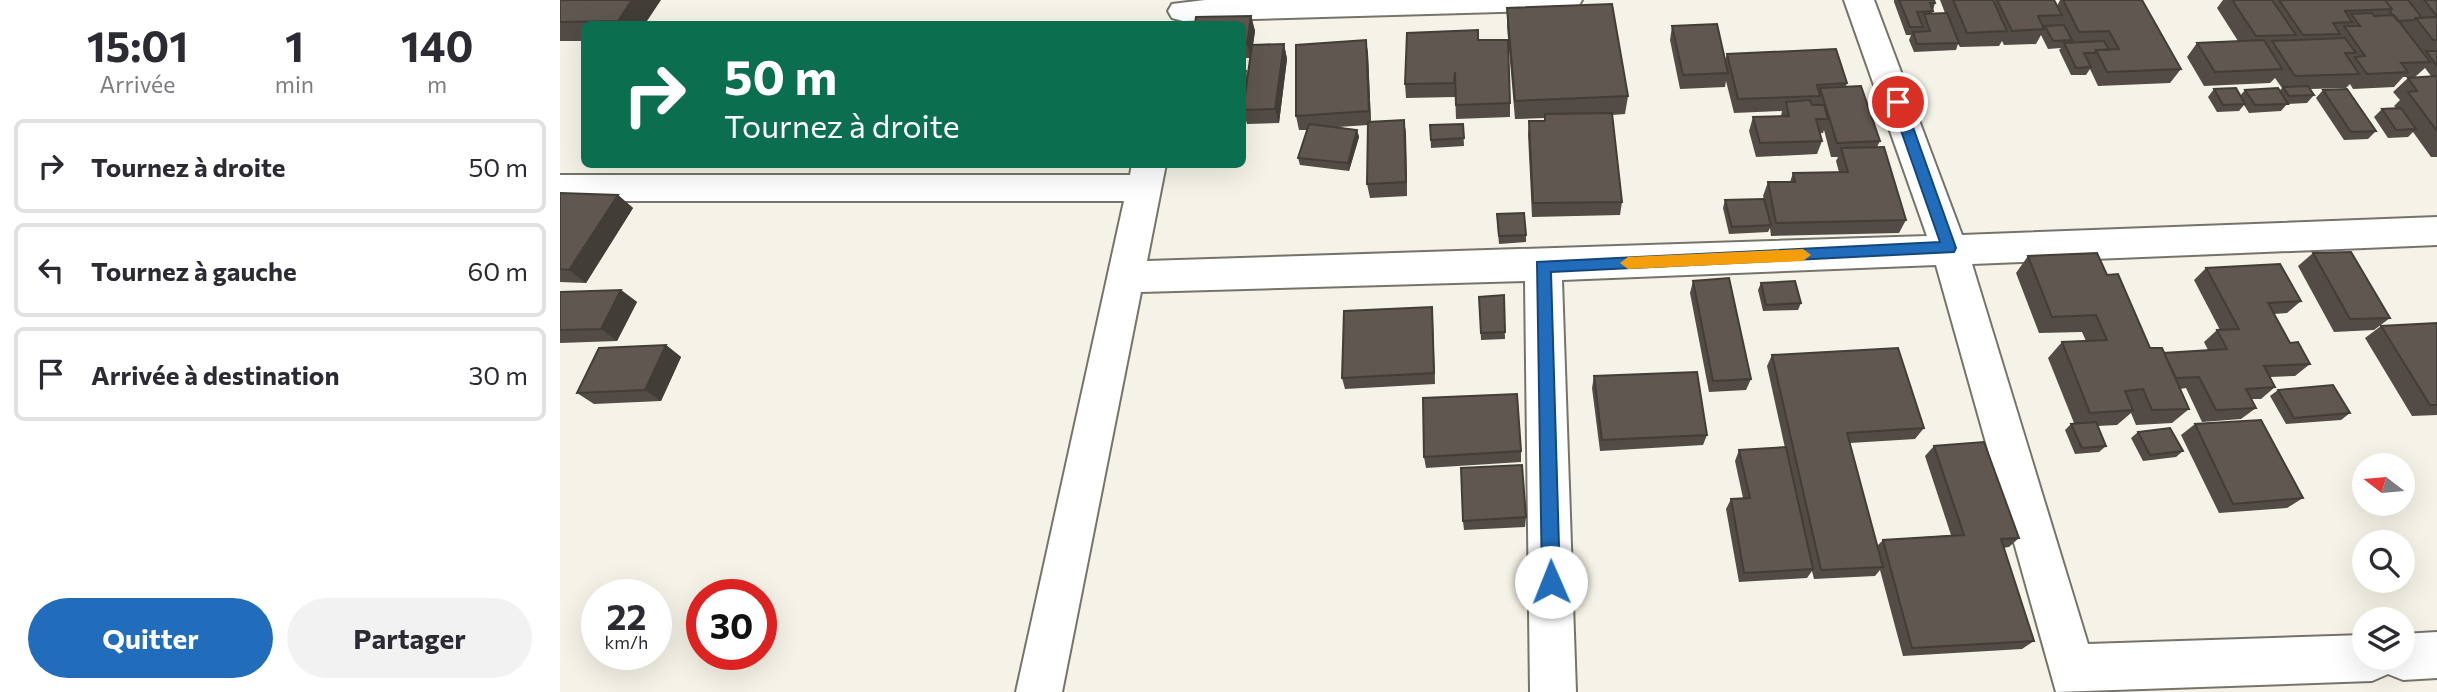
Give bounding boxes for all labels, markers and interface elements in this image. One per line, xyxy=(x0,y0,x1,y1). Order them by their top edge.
text: 15:01 xyxy=(87,19,188,71)
text: 1 xyxy=(285,19,304,71)
text: 140 xyxy=(401,19,473,71)
text: 50 m xyxy=(724,45,837,105)
icon: right xyxy=(609,49,700,140)
text: Arrivée xyxy=(100,70,175,98)
text: min xyxy=(275,70,314,98)
text: m xyxy=(427,70,447,98)
pin xyxy=(1868,72,1928,132)
icon: arrive xyxy=(1879,83,1917,121)
text: Tournez à droite xyxy=(724,105,960,145)
icon: right xyxy=(32,147,70,185)
text: Tournez à droite xyxy=(91,151,286,182)
text: 50 m xyxy=(468,151,528,182)
icon: left xyxy=(32,251,70,289)
text: Tournez à gauche xyxy=(91,255,297,286)
text: 60 m xyxy=(468,255,528,286)
icon: arrive xyxy=(32,355,70,393)
text: Arrivée à destination xyxy=(91,359,339,390)
text: 30 m xyxy=(469,359,528,390)
north arrow xyxy=(2352,453,2415,516)
map controls xyxy=(2352,453,2415,670)
button: search xyxy=(2352,530,2415,593)
position arrow xyxy=(1514,545,1588,619)
speed limit sign: 30 xyxy=(686,579,777,670)
text: 22 xyxy=(607,594,646,637)
button: Quitter xyxy=(28,598,273,678)
button: Partager xyxy=(287,598,532,678)
button: layers xyxy=(2352,607,2415,670)
text: km/h xyxy=(605,631,648,653)

